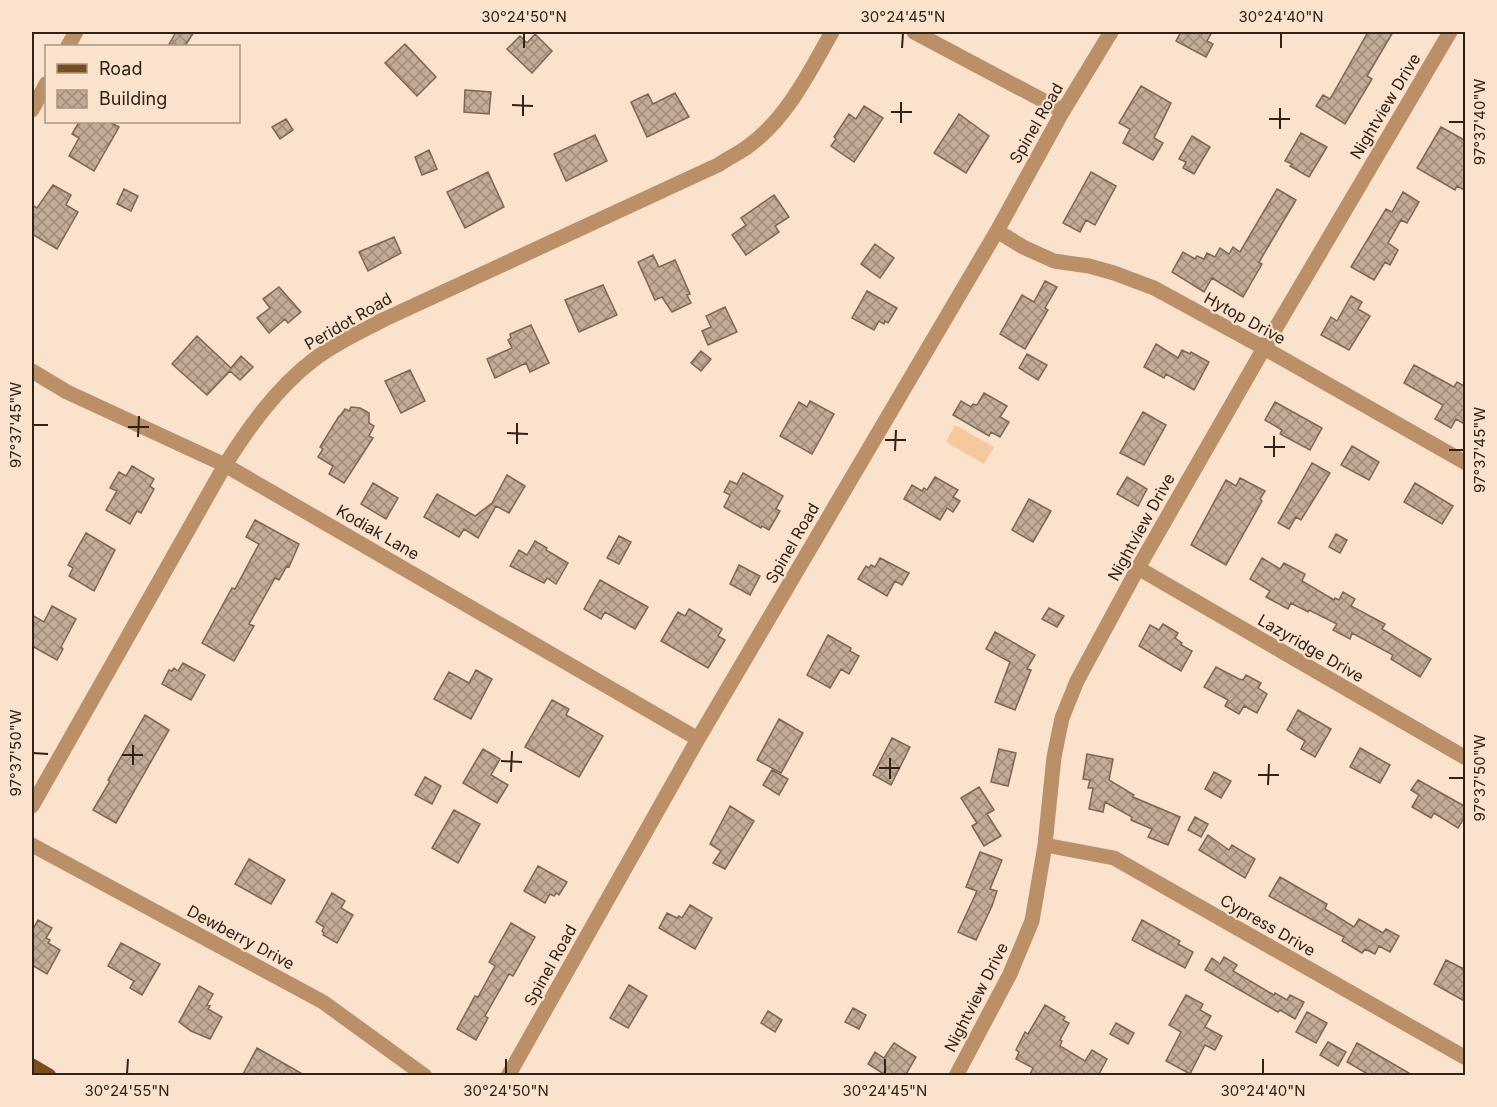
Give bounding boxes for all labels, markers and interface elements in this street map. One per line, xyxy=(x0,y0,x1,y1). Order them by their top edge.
text: 30°24'50"N xyxy=(481,7,567,26)
text: 30°24'45"N xyxy=(861,7,945,26)
text: 30°24'40"N xyxy=(1238,7,1324,26)
legend xyxy=(45,45,240,123)
street label: Nightview Drive xyxy=(1346,49,1424,163)
text: Road xyxy=(99,58,142,79)
street label: Spinel Road xyxy=(1005,79,1067,167)
text: 97°37'40"W xyxy=(1470,79,1489,165)
text: Building xyxy=(99,88,167,109)
street label: Hytop Drive xyxy=(1201,287,1289,349)
street label: Peridot Road xyxy=(301,288,395,354)
text: 97°37'45"W xyxy=(6,382,25,468)
text: 97°37'45"W xyxy=(1470,407,1489,493)
street label: Nightview Drive xyxy=(1103,470,1179,584)
street label: Spinel Road xyxy=(761,499,823,587)
street label: Kodiak Lane xyxy=(333,500,423,564)
street label: Lazyridge Drive xyxy=(1254,610,1368,686)
text: 97°37'50"W xyxy=(6,709,25,796)
text: 97°37'50"W xyxy=(1470,734,1489,821)
street label: Cypress Drive xyxy=(1217,890,1319,960)
street label: Dewberry Drive xyxy=(184,900,298,974)
street label: Spinel Road xyxy=(520,921,580,1009)
street label: Nightview Drive xyxy=(940,939,1012,1055)
text: 30°24'55"N xyxy=(84,1081,170,1100)
text: 30°24'50"N xyxy=(463,1081,549,1100)
text: 30°24'45"N xyxy=(843,1081,927,1100)
text: 30°24'40"N xyxy=(1220,1081,1306,1100)

